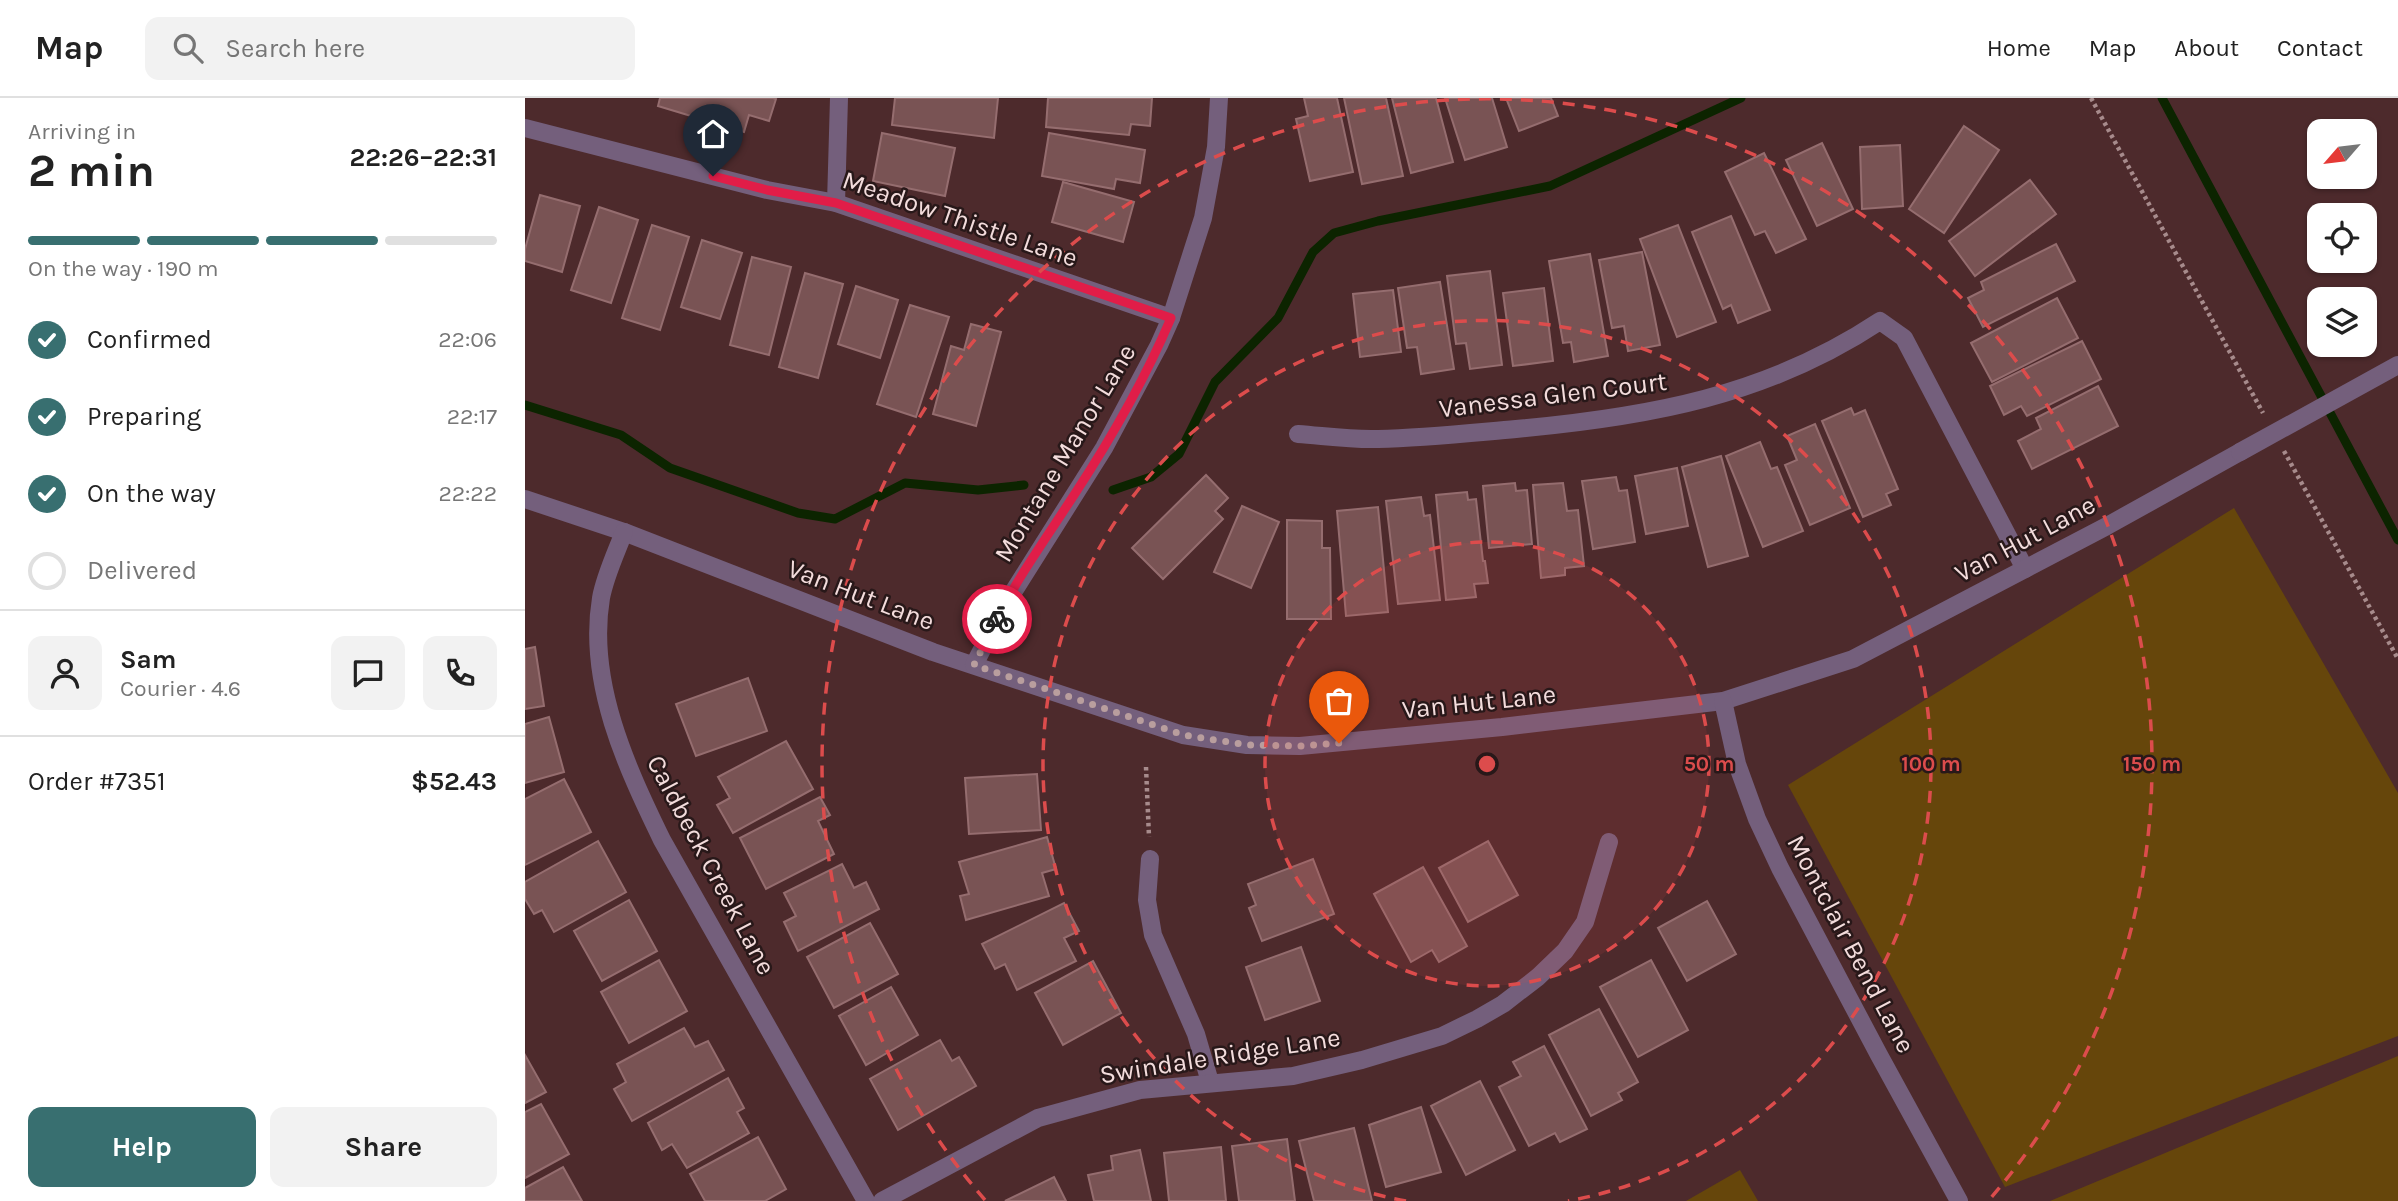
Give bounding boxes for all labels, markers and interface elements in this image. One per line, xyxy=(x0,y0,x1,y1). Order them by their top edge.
search box xyxy=(145,17,635,80)
text: Map xyxy=(35,29,103,67)
icon: search xyxy=(169,29,207,67)
text: Search here xyxy=(225,33,365,64)
text: Home xyxy=(1987,34,2051,62)
text: Map xyxy=(2089,34,2136,62)
text: About xyxy=(2174,34,2239,62)
text: Contact xyxy=(2277,34,2363,62)
pin xyxy=(683,104,743,176)
icon: home xyxy=(694,115,732,153)
text: Arriving in xyxy=(28,118,136,145)
north arrow xyxy=(2307,119,2377,189)
map controls xyxy=(2307,119,2377,357)
text: 22:26–22:31 xyxy=(349,142,497,173)
text: 2 min xyxy=(28,144,155,198)
street label: Meadow Thistle Lane xyxy=(838,164,1082,274)
button: locate xyxy=(2307,203,2377,273)
text: On the way · 190 m xyxy=(28,255,219,282)
button: layers xyxy=(2307,287,2377,357)
icon: check xyxy=(28,321,66,359)
text: Confirmed xyxy=(87,324,212,355)
text: 22:06 xyxy=(438,326,497,353)
street label: Montane Manor Lane xyxy=(988,338,1142,568)
street label: Vanessa Glen Court xyxy=(1437,366,1669,424)
icon: check xyxy=(28,398,66,436)
text: Preparing xyxy=(87,401,201,432)
text: 22:17 xyxy=(447,403,497,430)
icon: check xyxy=(28,475,66,513)
text: On the way xyxy=(87,478,216,509)
text: 22:22 xyxy=(438,480,497,507)
street label: Van Hut Lane xyxy=(1949,489,2101,589)
street label: Van Hut Lane xyxy=(783,553,939,637)
text: Delivered xyxy=(87,555,197,586)
courier xyxy=(962,584,1032,654)
icon: bike xyxy=(978,600,1016,638)
button: person xyxy=(28,636,102,710)
button: chat xyxy=(331,636,405,710)
button: phone xyxy=(423,636,497,710)
text: Sam xyxy=(120,644,176,675)
pin xyxy=(1309,671,1369,743)
text: Courier · 4.6 xyxy=(120,675,241,702)
street label: Van Hut Lane xyxy=(1401,679,1557,725)
icon: bag xyxy=(1320,682,1358,720)
street label: Caldbeck Creek Lane xyxy=(640,750,782,980)
centre of rings xyxy=(1475,752,1499,776)
text: 50 m xyxy=(1684,752,1734,776)
text: 100 m xyxy=(1901,752,1961,776)
text: 150 m xyxy=(2123,752,2181,776)
text: Order #7351 xyxy=(28,766,166,797)
text: $52.43 xyxy=(411,766,497,797)
street label: Montclair Bend Lane xyxy=(1780,830,1922,1058)
street label: Swindale Ridge Lane xyxy=(1097,1022,1343,1090)
button: Help xyxy=(28,1107,256,1187)
button: Share xyxy=(270,1107,497,1187)

